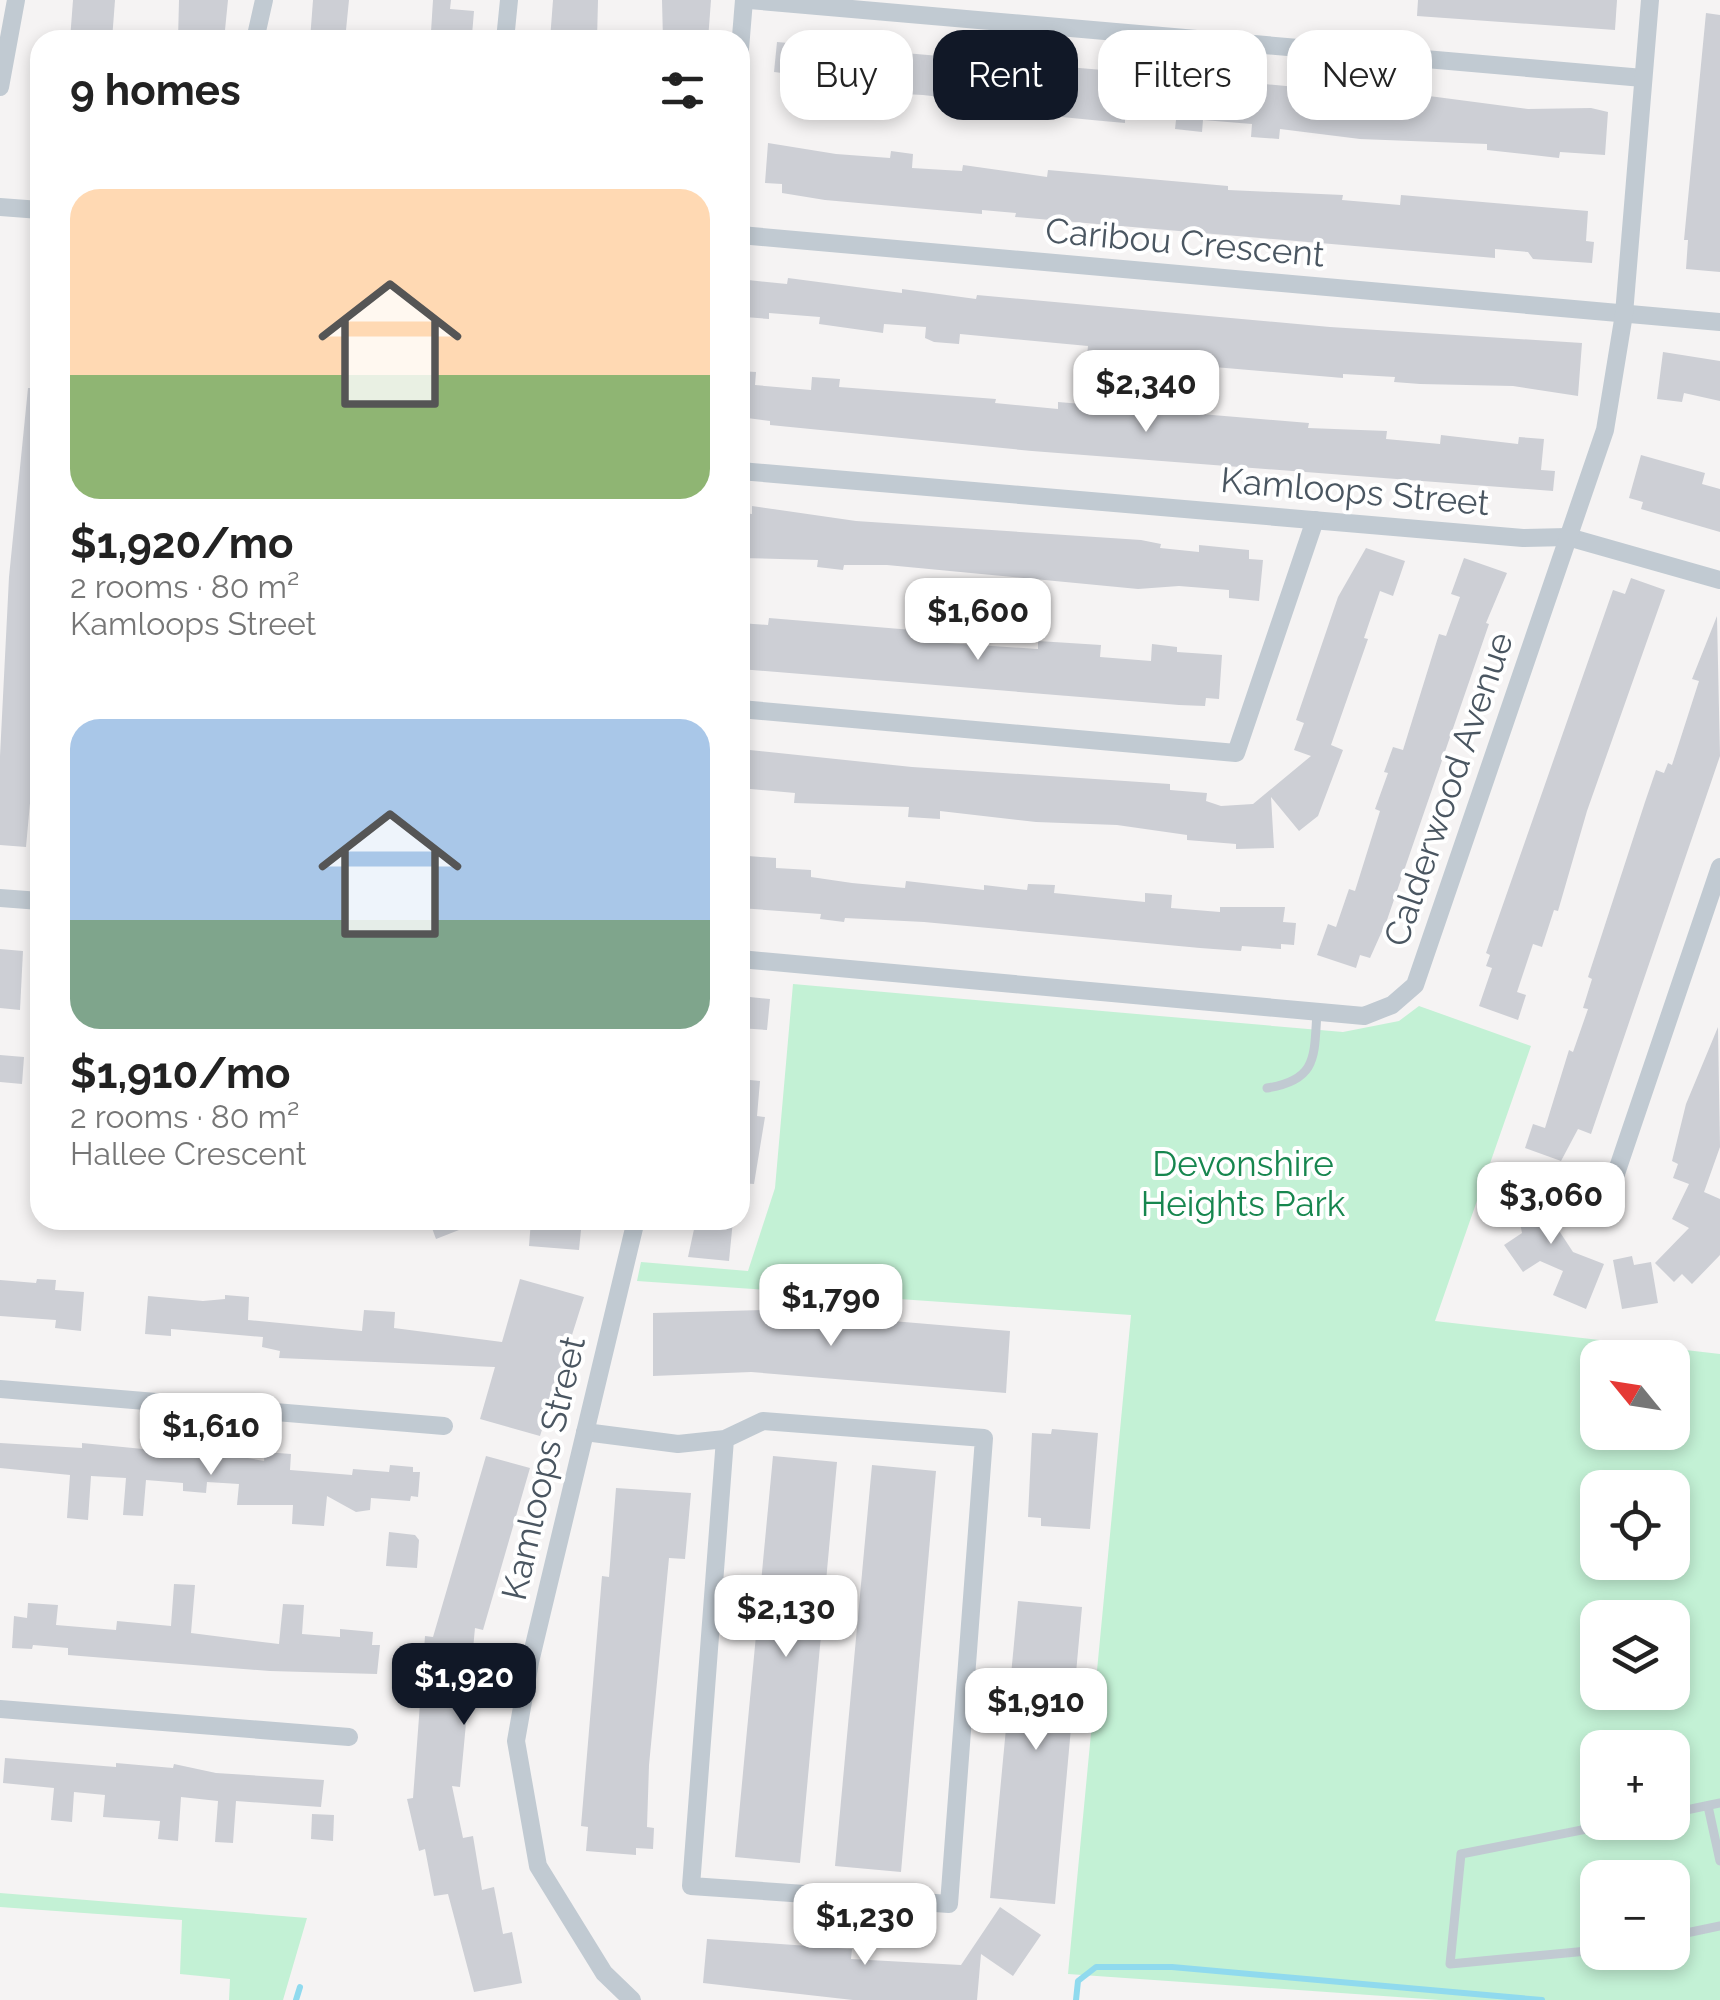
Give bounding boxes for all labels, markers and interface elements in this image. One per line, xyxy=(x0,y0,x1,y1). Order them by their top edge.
chip: Buy xyxy=(780,30,913,120)
chip: Rent xyxy=(933,30,1078,120)
chip: Filters xyxy=(1098,30,1267,120)
chip: New xyxy=(1287,30,1432,120)
icon: filters xyxy=(655,63,710,118)
text: 9 homes xyxy=(70,66,241,115)
street label: Caribou Crescent xyxy=(1044,209,1326,275)
icon: home xyxy=(300,254,480,434)
pin: $2,340 xyxy=(1065,350,1227,435)
text: $2,340 xyxy=(1095,364,1197,401)
street label: Kamloops Street xyxy=(1219,459,1491,523)
text: $1,920/mo xyxy=(70,519,293,568)
text: 2 rooms · 80 m² xyxy=(70,568,299,605)
pin: $1,600 xyxy=(897,578,1059,663)
text: $1,600 xyxy=(927,592,1029,629)
text: Kamloops Street xyxy=(70,605,316,642)
street label: Calderwood Avenue xyxy=(1375,627,1521,951)
icon: home xyxy=(300,784,480,964)
text: $1,910/mo xyxy=(70,1049,290,1098)
text: 2 rooms · 80 m² xyxy=(70,1098,299,1135)
text: Hallee Crescent xyxy=(70,1135,306,1172)
park label: Devonshire Heights Park xyxy=(1141,1143,1346,1224)
pin: $3,060 xyxy=(1470,1162,1632,1247)
text: $3,060 xyxy=(1499,1176,1603,1213)
pin: $1,790 xyxy=(750,1264,912,1349)
text: $1,790 xyxy=(781,1278,881,1315)
street label: Kamloops Street xyxy=(493,1332,593,1604)
north arrow xyxy=(1580,1340,1690,1450)
map controls xyxy=(1580,1340,1690,1970)
pin: $1,610 xyxy=(130,1393,292,1478)
text: $1,610 xyxy=(162,1407,260,1444)
button: locate xyxy=(1580,1470,1690,1580)
pin: $2,130 xyxy=(705,1575,867,1660)
text: $2,130 xyxy=(736,1589,836,1626)
button: layers xyxy=(1580,1600,1690,1710)
pin: $1,920 xyxy=(383,1643,545,1728)
text: $1,920 xyxy=(414,1657,514,1694)
pin: $1,910 xyxy=(955,1668,1117,1753)
text: $1,910 xyxy=(987,1682,1085,1719)
button: + xyxy=(1580,1730,1690,1840)
button: − xyxy=(1580,1860,1690,1970)
pin: $1,230 xyxy=(784,1883,946,1968)
text: $1,230 xyxy=(815,1897,915,1934)

